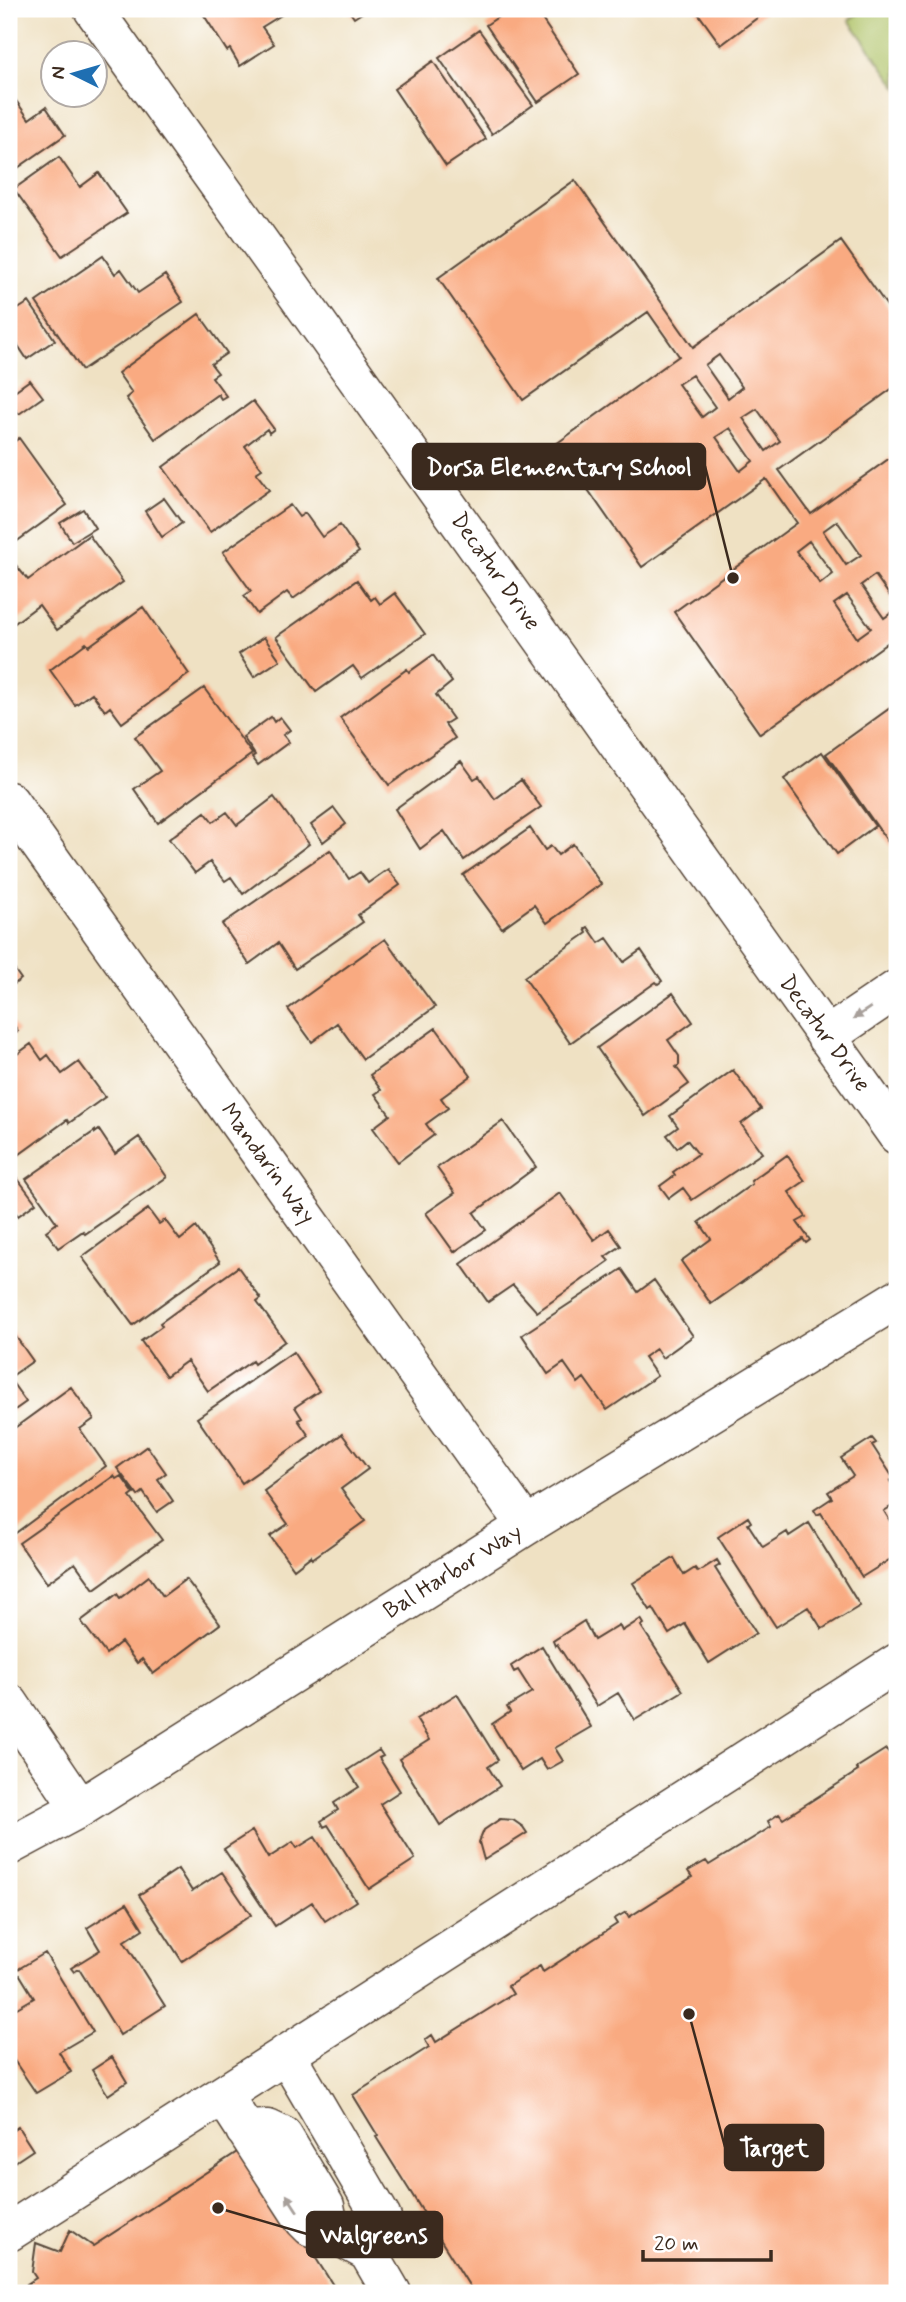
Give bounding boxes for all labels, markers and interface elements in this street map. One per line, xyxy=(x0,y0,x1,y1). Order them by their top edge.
north arrow xyxy=(38,38,108,108)
text: N xyxy=(46,65,72,80)
callout: Dorsa Elementary School xyxy=(413,444,705,489)
text: Dorsa Elementary School xyxy=(426,453,692,484)
street label: Decatur Drive xyxy=(443,507,547,637)
street label: Decatur Drive xyxy=(771,970,877,1098)
one-way arrow xyxy=(852,1007,872,1020)
street label: Mandarin Way xyxy=(213,1097,321,1231)
street label: Bal Harbor Way xyxy=(378,1517,528,1627)
callout: Target xyxy=(725,2125,823,2170)
text: Target xyxy=(739,2134,810,2168)
one-way arrow xyxy=(286,2193,299,2213)
callout: Walgreens xyxy=(307,2212,442,2257)
scale bar xyxy=(643,2218,771,2262)
text: Walgreens xyxy=(319,2221,428,2255)
text: 20 m xyxy=(654,2230,699,2258)

